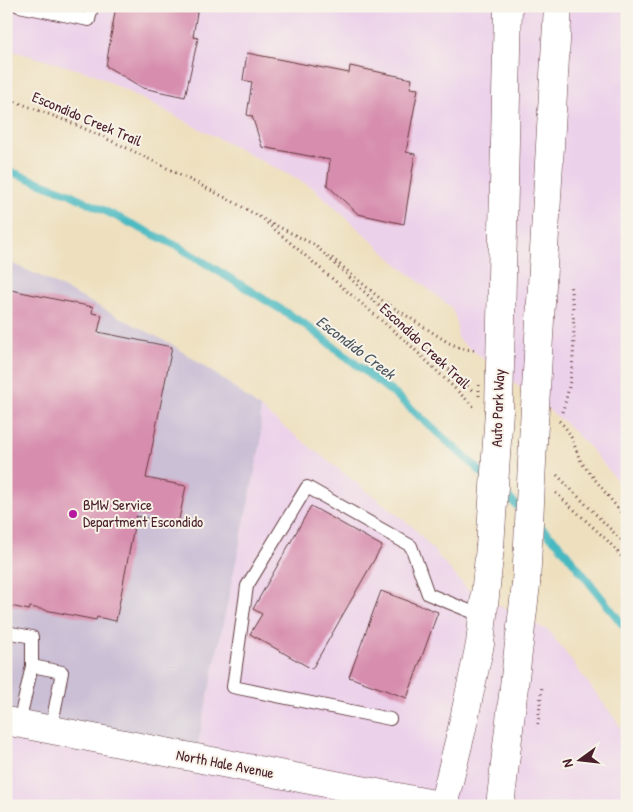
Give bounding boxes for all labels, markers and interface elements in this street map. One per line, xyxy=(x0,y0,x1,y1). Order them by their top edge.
street label: Escondido Creek Trail xyxy=(29,86,145,151)
street label: Escondido Creek Trail xyxy=(375,298,475,393)
water label: Escondido Creek xyxy=(312,310,401,385)
street label: Auto Park Way xyxy=(486,369,509,447)
place label: BMW Service Department Escondido xyxy=(83,494,203,532)
marker: BMW Service Department Escondido xyxy=(67,508,79,520)
north arrow xyxy=(556,734,606,784)
street label: North Hale Avenue xyxy=(174,744,276,783)
text: N xyxy=(557,757,577,770)

